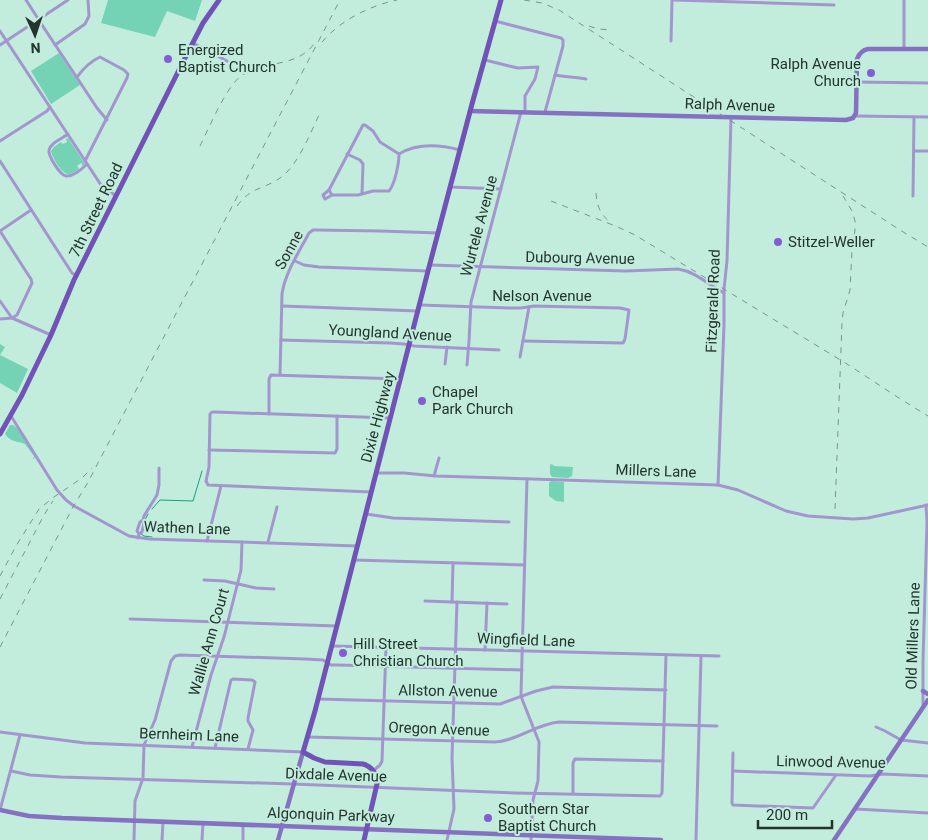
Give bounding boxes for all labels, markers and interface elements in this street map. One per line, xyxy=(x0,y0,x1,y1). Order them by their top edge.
north arrow xyxy=(10,10,60,60)
text: N xyxy=(30,40,41,56)
place label: Energized Baptist Church xyxy=(178,41,276,76)
marker: Energized Baptist Church xyxy=(162,53,174,65)
place label: Ralph Avenue Church xyxy=(770,55,861,90)
marker: Ralph Avenue Church xyxy=(865,67,877,79)
street label: Ralph Avenue xyxy=(684,94,776,116)
street label: 7th Street Road xyxy=(65,160,127,260)
street label: Wurtele Avenue xyxy=(457,173,501,279)
street label: Sonne xyxy=(271,227,307,273)
place label: Stitzel-Weller xyxy=(788,233,875,251)
marker: Stitzel-Weller xyxy=(772,236,784,248)
street label: Dubourg Avenue xyxy=(525,248,635,268)
street label: Fitzgerald Road xyxy=(702,249,724,353)
street label: Nelson Avenue xyxy=(492,287,592,305)
street label: Youngland Avenue xyxy=(328,321,452,345)
street label: Dixie Highway xyxy=(357,369,399,465)
place label: Chapel Park Church xyxy=(432,383,513,418)
marker: Chapel Park Church xyxy=(416,395,428,407)
street label: Millers Lane xyxy=(615,461,697,481)
street label: Wathen Lane xyxy=(143,517,231,539)
street label: Old Millers Lane xyxy=(902,582,924,690)
street label: Wallie Ann Court xyxy=(185,586,233,698)
street label: Wingfield Lane xyxy=(477,629,575,651)
place label: Hill Street Christian Church xyxy=(353,635,464,670)
marker: Hill Street Christian Church xyxy=(337,647,349,659)
street label: Allston Avenue xyxy=(398,681,498,701)
street label: Oregon Avenue xyxy=(388,718,490,740)
street label: Bernheim Lane xyxy=(139,724,239,746)
street label: Linwood Avenue xyxy=(776,752,886,772)
street label: Dixdale Avenue xyxy=(285,764,387,786)
scale bar xyxy=(758,798,832,830)
place label: Southern Star Baptist Church xyxy=(498,800,596,835)
street label: Algonquin Parkway xyxy=(267,804,395,826)
text: 200 m xyxy=(766,806,808,824)
marker: Southern Star Baptist Church xyxy=(482,812,494,824)

